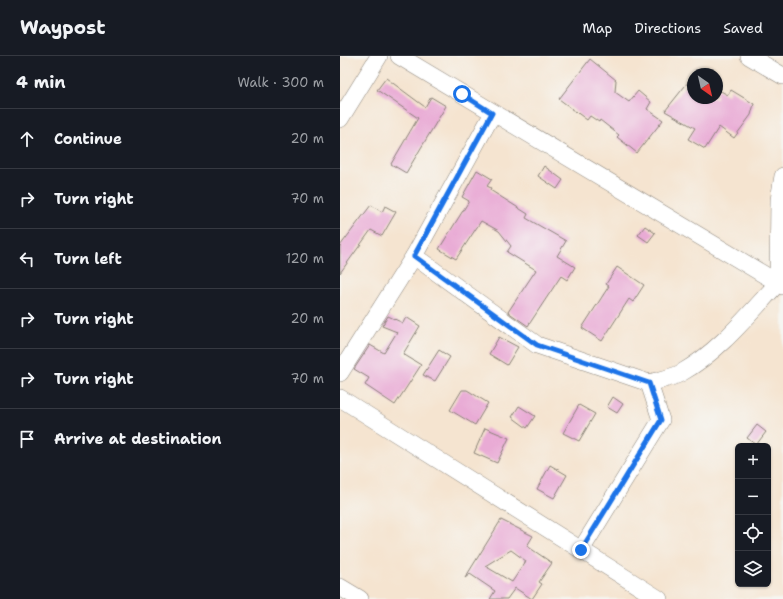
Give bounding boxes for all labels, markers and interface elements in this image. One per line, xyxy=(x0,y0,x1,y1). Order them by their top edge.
text: Waypost xyxy=(20,15,105,40)
text: Map xyxy=(583,19,613,37)
text: Directions xyxy=(635,19,701,37)
text: Saved xyxy=(723,19,763,37)
north arrow xyxy=(687,68,723,104)
text: 4 min xyxy=(16,71,66,93)
text: Walk · 300 m xyxy=(237,74,324,91)
route start xyxy=(453,85,471,103)
icon: ahead xyxy=(16,128,38,150)
text: Continue xyxy=(54,129,122,149)
text: 20 m xyxy=(291,130,324,147)
icon: right xyxy=(16,188,38,210)
text: Turn right xyxy=(54,189,134,209)
text: 70 m xyxy=(290,190,324,207)
icon: left xyxy=(16,248,38,270)
text: Turn left xyxy=(54,249,122,269)
text: 120 m xyxy=(286,250,324,267)
icon: right xyxy=(16,308,38,330)
text: Turn right xyxy=(54,309,134,329)
text: 20 m xyxy=(291,310,324,327)
icon: right xyxy=(16,368,38,390)
text: Turn right xyxy=(54,369,134,389)
text: 70 m xyxy=(290,370,324,387)
icon: arrive xyxy=(16,428,38,450)
text: Arrive at destination xyxy=(54,429,222,449)
map controls xyxy=(735,443,771,587)
button: + xyxy=(735,443,771,479)
button: − xyxy=(735,479,771,515)
button: locate xyxy=(735,515,771,551)
route end xyxy=(572,541,590,559)
button: layers xyxy=(735,551,771,587)

